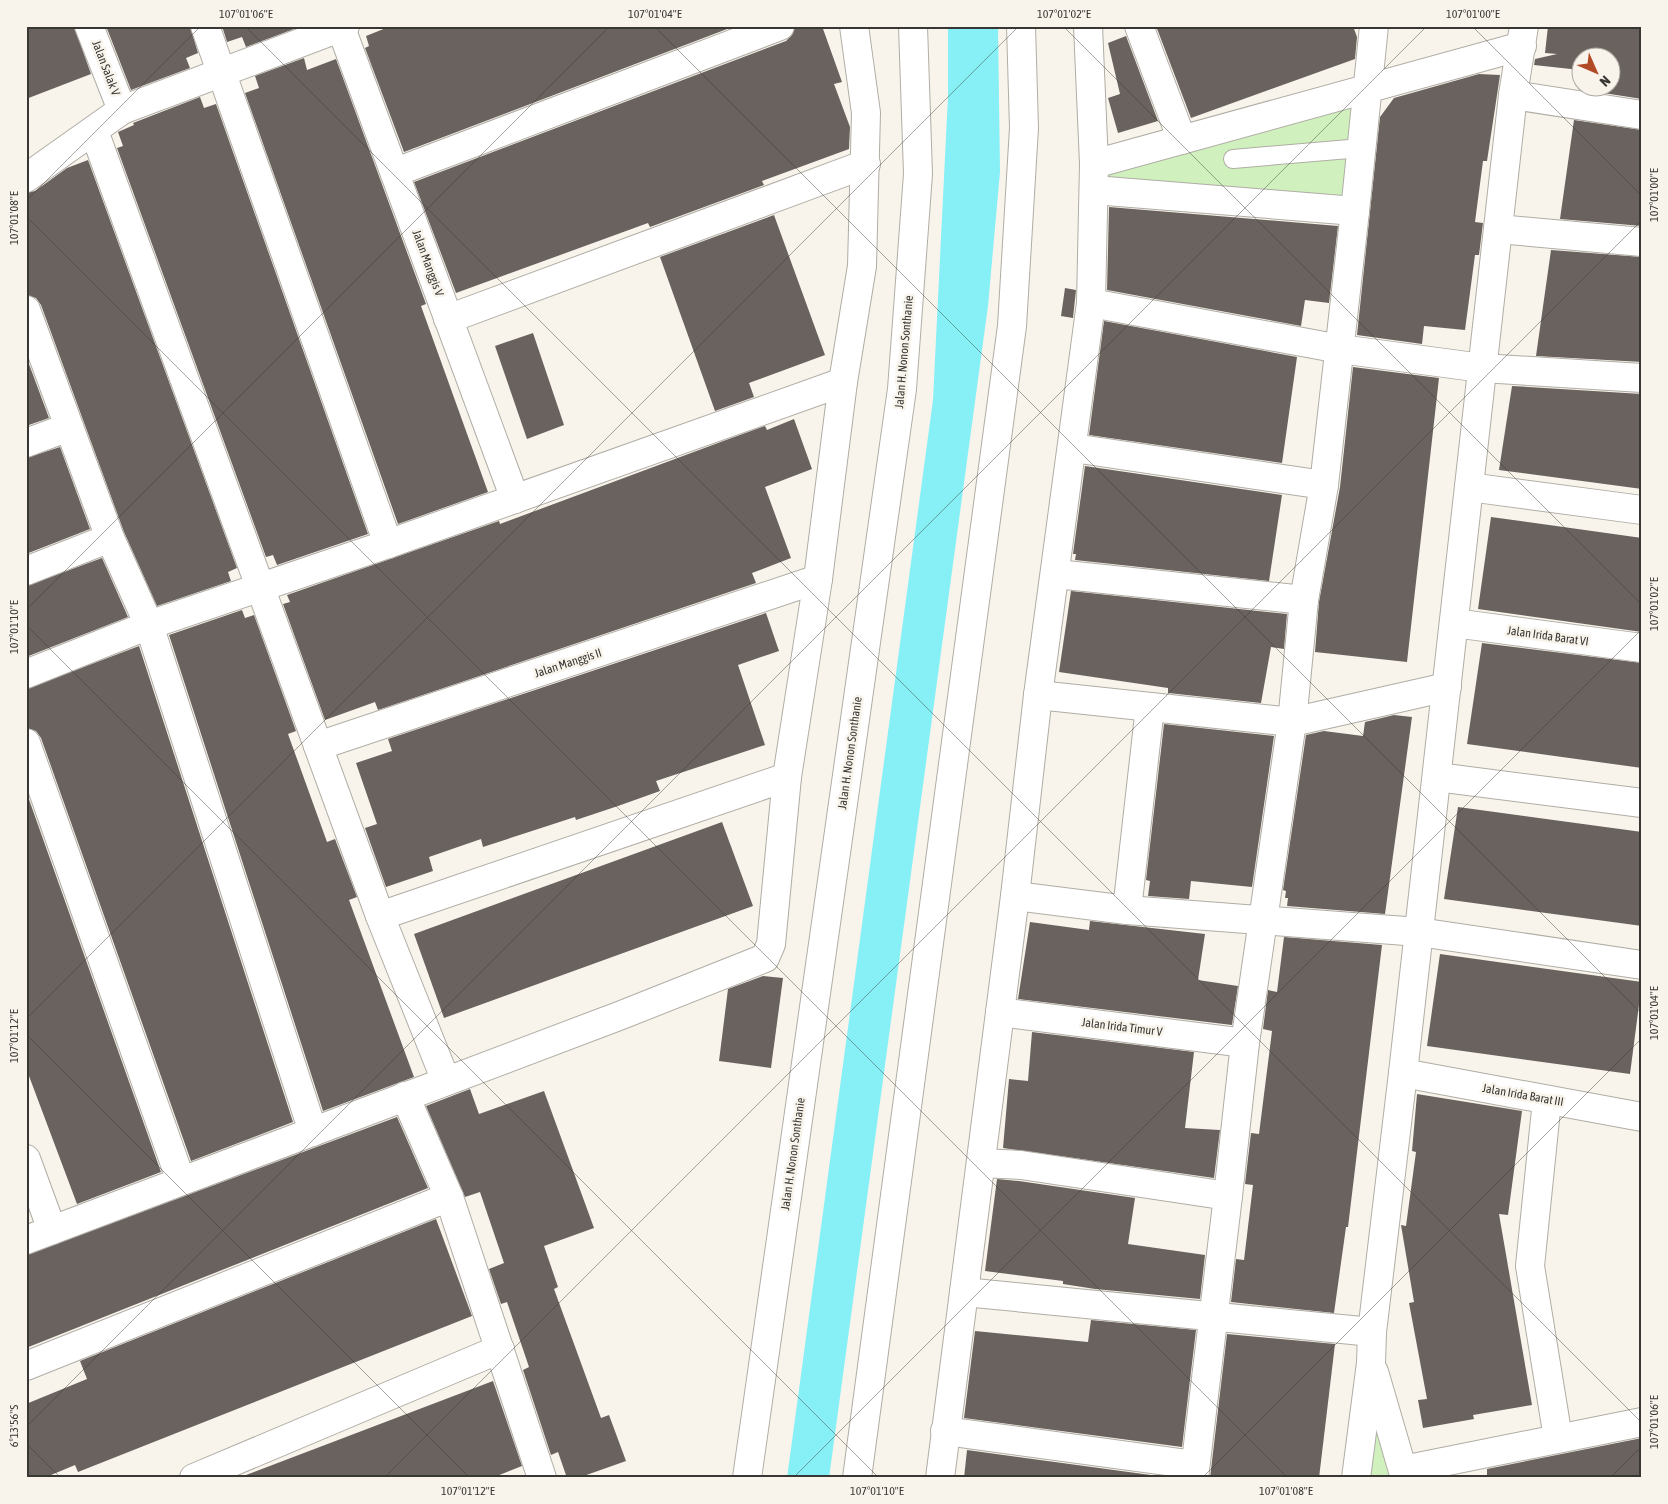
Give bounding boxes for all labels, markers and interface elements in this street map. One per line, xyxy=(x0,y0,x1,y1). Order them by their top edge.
text: 107°01'06"E xyxy=(219,7,273,21)
text: 107°01'04"E xyxy=(628,7,682,21)
text: 107°01'02"E xyxy=(1037,7,1091,21)
text: 107°01'00"E xyxy=(1446,7,1500,21)
street label: Jalan Salak V xyxy=(89,38,123,98)
north arrow xyxy=(1570,48,1620,98)
text: N xyxy=(1597,73,1614,90)
text: 107°01'00"E xyxy=(1647,168,1661,222)
text: 107°01'08"E xyxy=(7,191,21,245)
street label: Jalan Manggis V xyxy=(410,228,447,298)
street label: Jalan H. Nonon Sonthanie xyxy=(892,295,916,409)
text: 107°01'02"E xyxy=(1647,577,1661,631)
text: 107°01'10"E xyxy=(7,600,21,654)
street label: Jalan Irida Barat VI xyxy=(1506,623,1590,649)
street label: Jalan Manggis II xyxy=(533,646,603,680)
street label: Jalan H. Nonon Sonthanie xyxy=(835,696,865,810)
text: 107°01'04"E xyxy=(1647,986,1661,1040)
text: 107°01'12"E xyxy=(7,1009,21,1063)
street label: Jalan Irida Timur V xyxy=(1081,1015,1163,1039)
street label: Jalan Irida Barat III xyxy=(1481,1081,1565,1109)
street label: Jalan H. Nonon Sonthanie xyxy=(778,1097,808,1211)
text: 107°01'06"E xyxy=(1647,1395,1661,1449)
text: 6°13'56"S xyxy=(7,1405,21,1447)
text: 107°01'12"E xyxy=(441,1484,495,1498)
text: 107°01'10"E xyxy=(850,1484,904,1498)
text: 107°01'08"E xyxy=(1259,1484,1313,1498)

